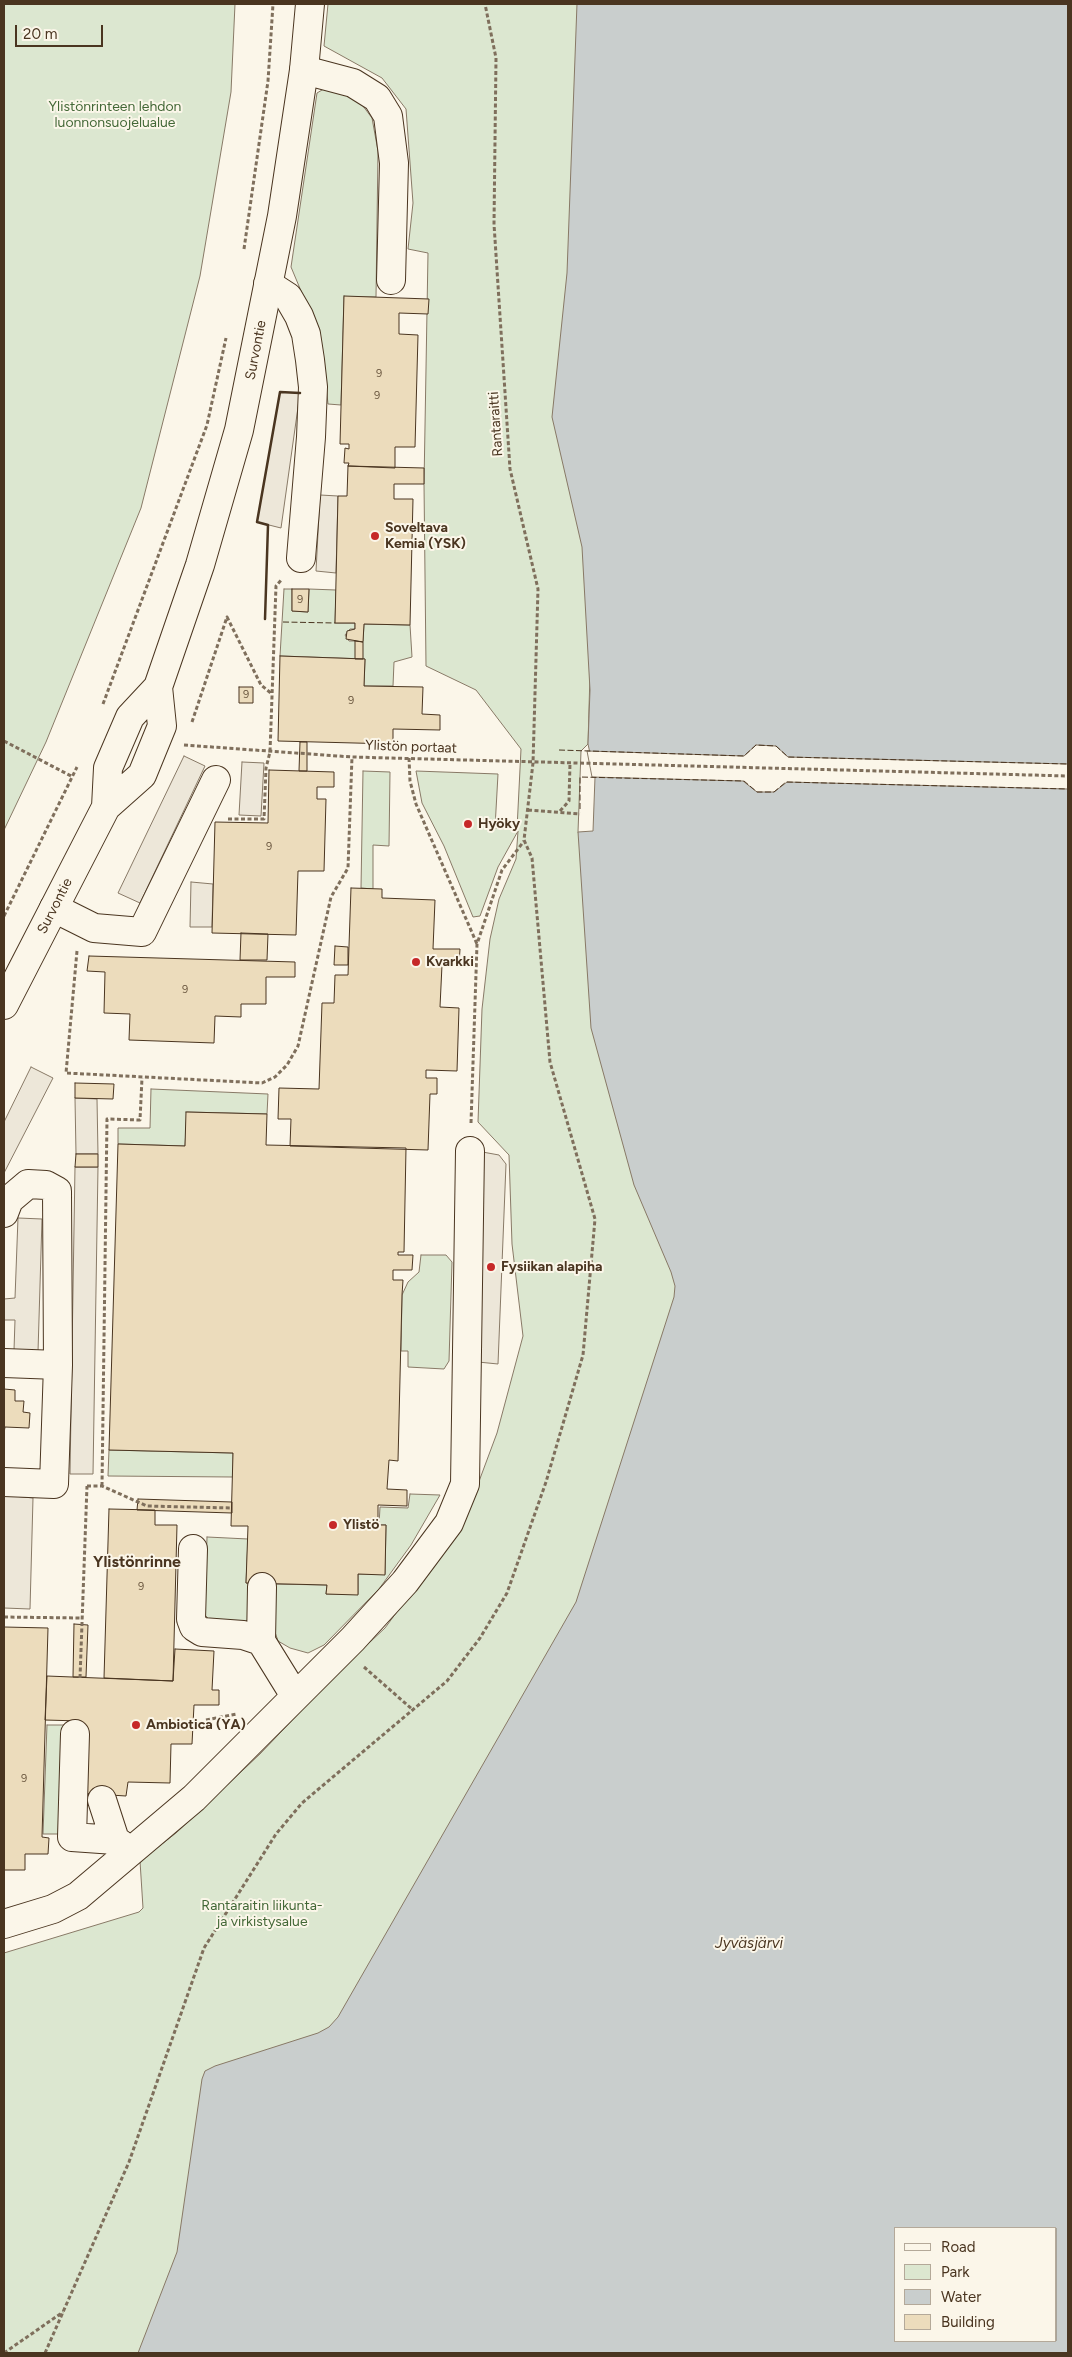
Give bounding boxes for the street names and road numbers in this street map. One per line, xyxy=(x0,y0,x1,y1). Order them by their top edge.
street label: Survontie xyxy=(242,319,270,381)
street label: Rantaraitti xyxy=(485,391,507,457)
street label: Ylistön portaat xyxy=(365,737,457,757)
street label: Survontie xyxy=(34,875,76,937)

